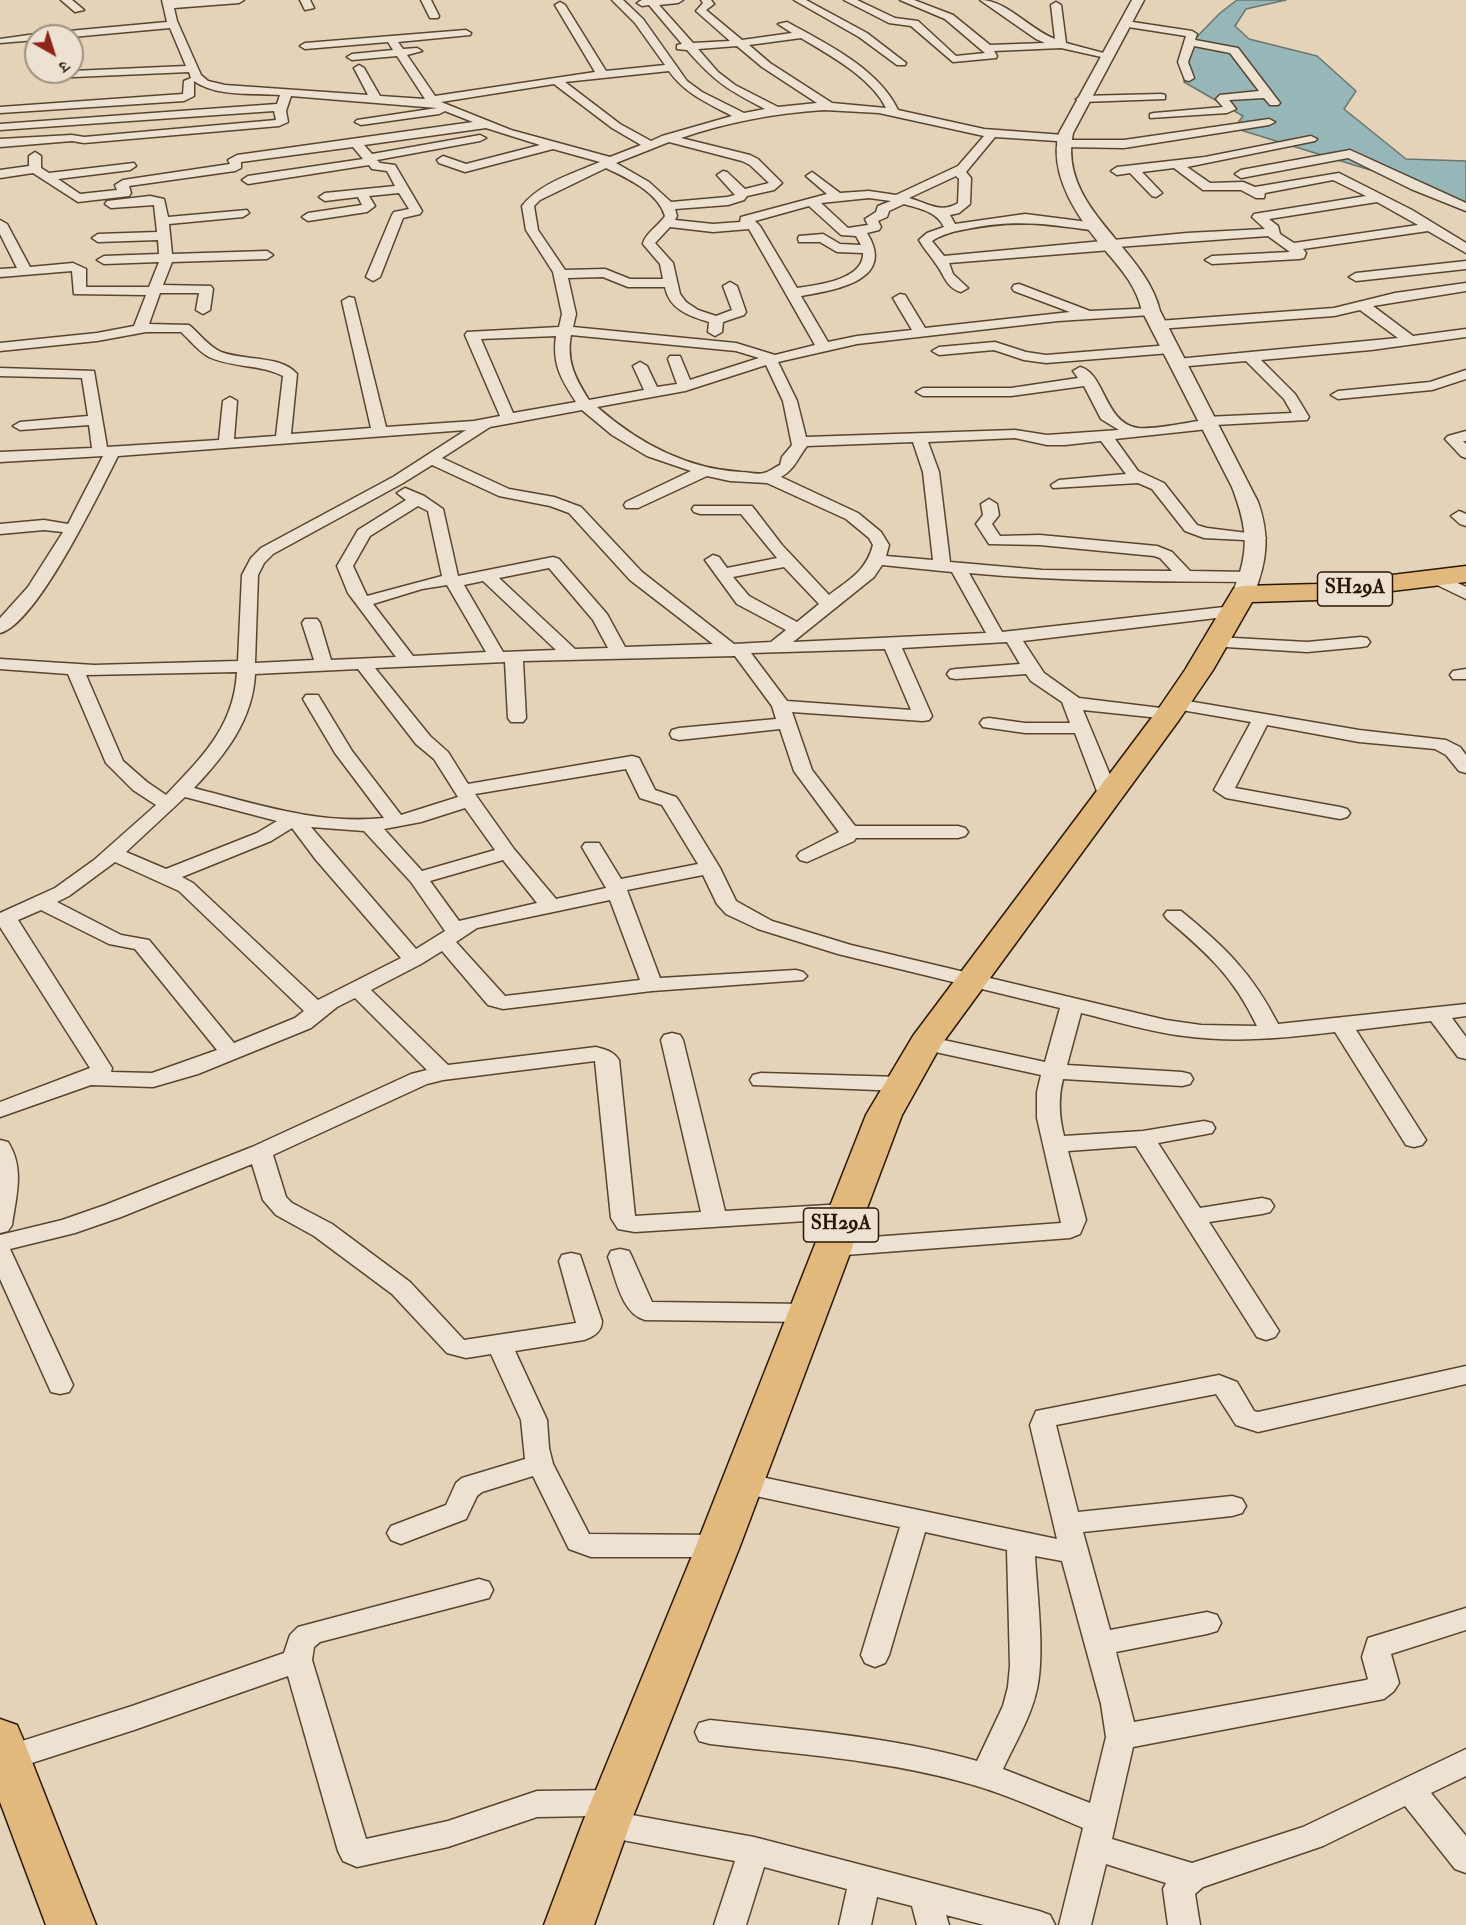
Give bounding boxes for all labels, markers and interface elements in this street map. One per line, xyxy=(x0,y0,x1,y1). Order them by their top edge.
north arrow xyxy=(24,24,84,84)
text: उ xyxy=(55,56,74,77)
road number: SH29A xyxy=(1318,572,1392,606)
road number: SH29A xyxy=(804,1208,878,1242)

